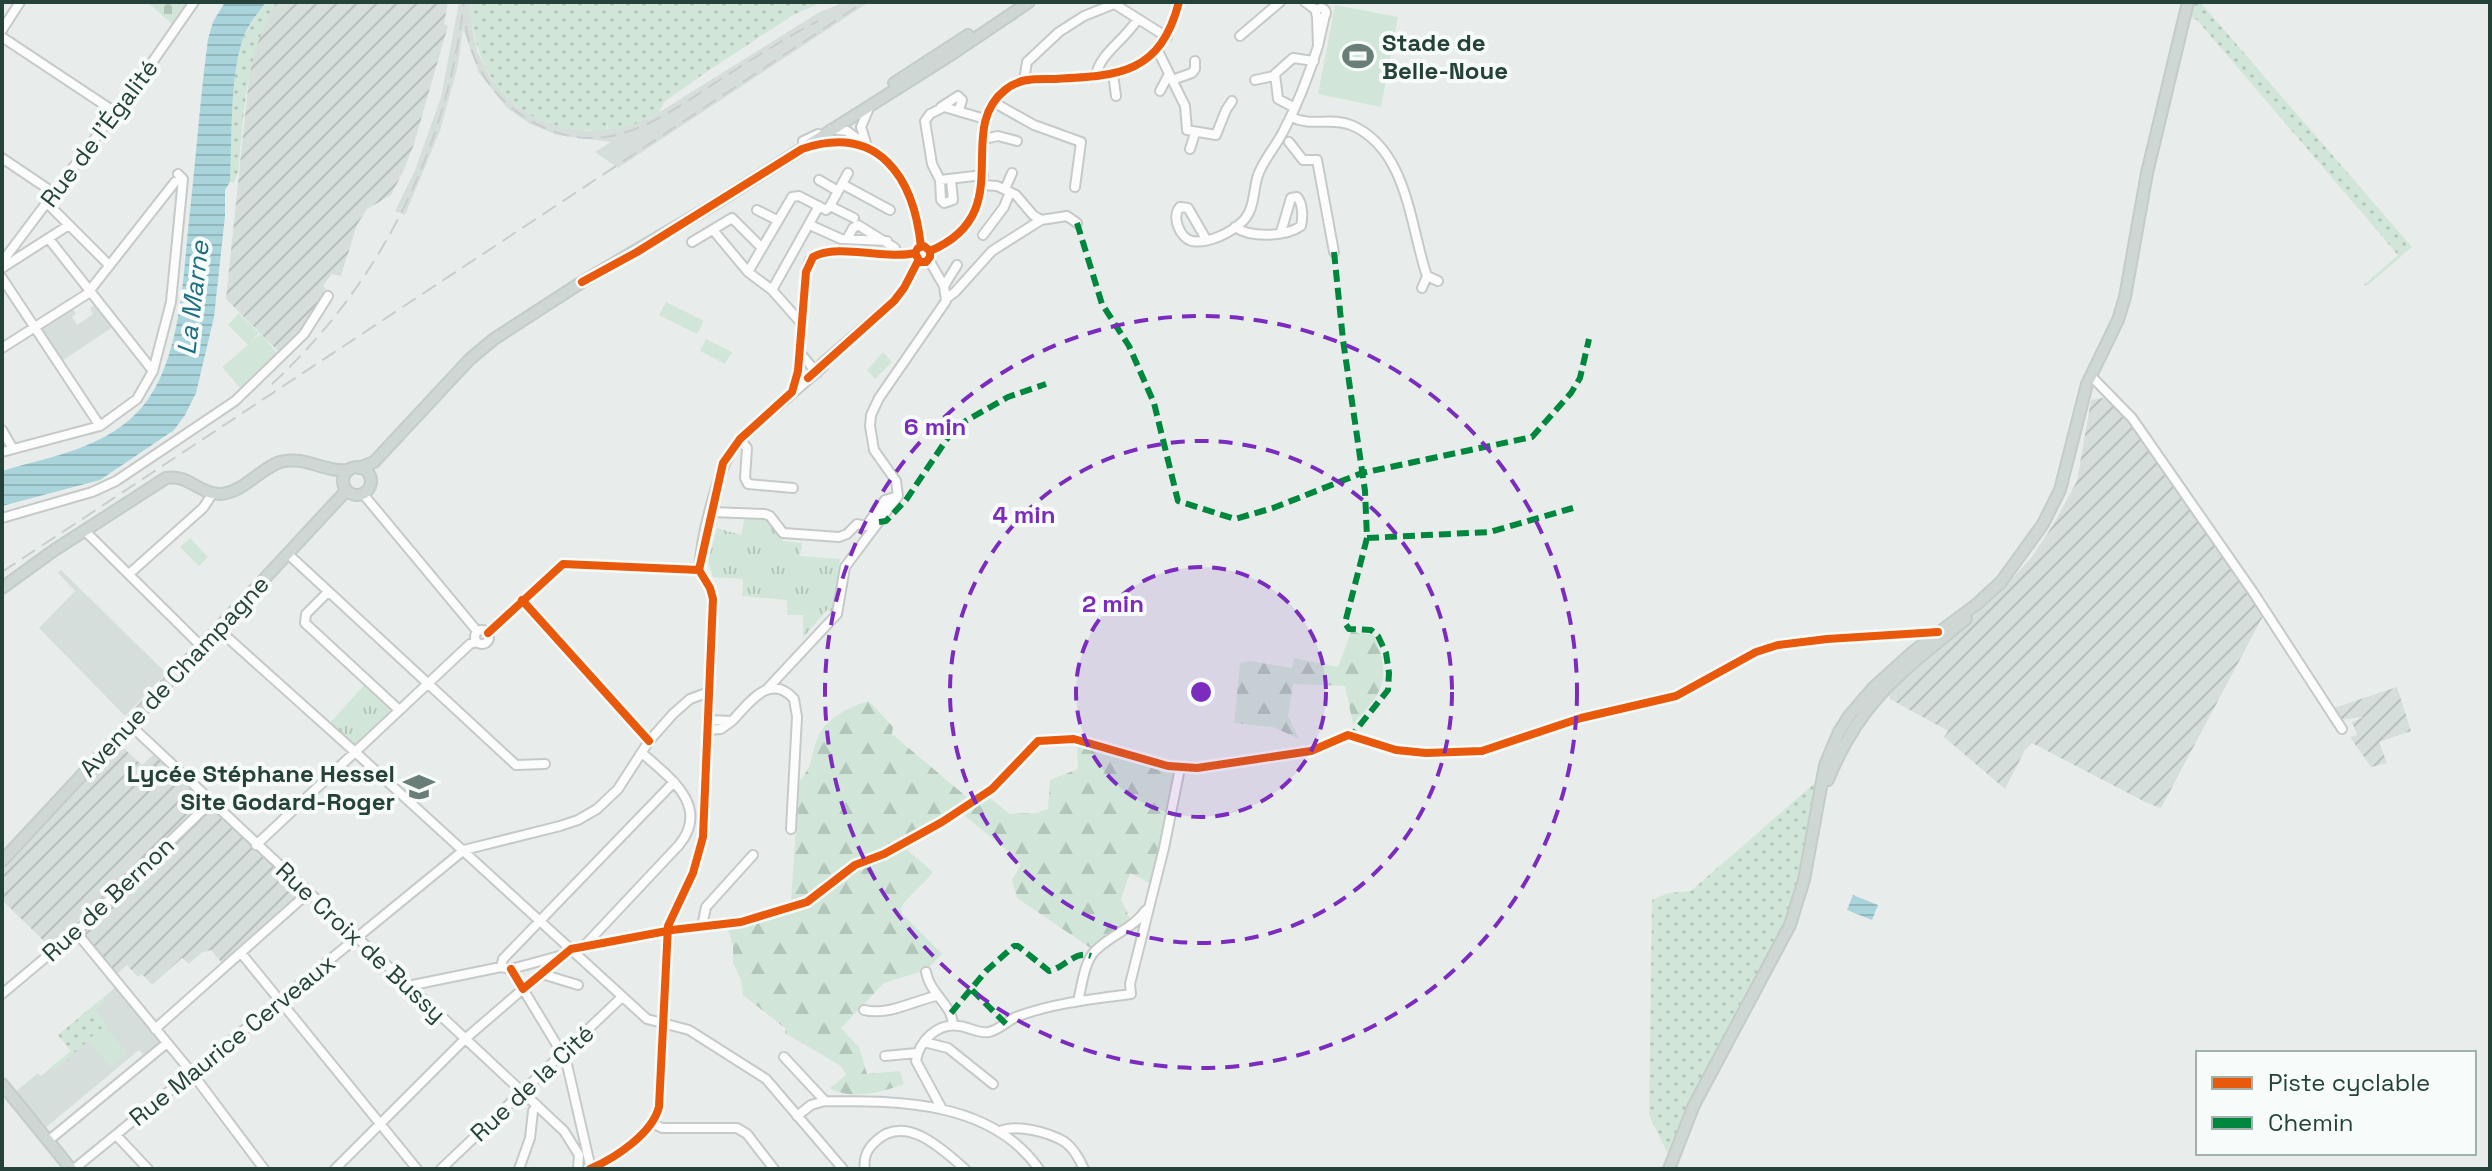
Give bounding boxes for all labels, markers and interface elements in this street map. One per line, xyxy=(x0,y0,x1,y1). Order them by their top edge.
place label: Stade de Belle-Noue xyxy=(1382,27,1508,86)
sports icon: Stade de Belle-Noue xyxy=(1341,39,1375,73)
street label: Rue de l'Égalité xyxy=(33,53,165,213)
water label: La Marne xyxy=(169,238,217,357)
text: 6 min xyxy=(904,411,966,442)
text: 4 min xyxy=(992,499,1056,530)
street label: Avenue de Champagne xyxy=(72,569,276,783)
text: 2 min xyxy=(1082,588,1144,619)
centre of rings xyxy=(1187,678,1215,706)
place label: Lycée Stéphane Hessel Site Godard-Roger xyxy=(127,758,395,817)
school or university icon: Lycée Stéphane Hessel Site Godard-Roger xyxy=(402,770,436,804)
street label: Rue de Bernon xyxy=(35,830,181,968)
street label: Rue Croix de Bussy xyxy=(269,855,453,1029)
street label: Rue Maurice Cerveaux xyxy=(123,947,341,1133)
street label: Rue de la Cité xyxy=(464,1018,600,1148)
legend xyxy=(2196,1051,2476,1155)
text: Piste cyclable xyxy=(2268,1067,2430,1098)
text: Chemin xyxy=(2268,1107,2354,1138)

